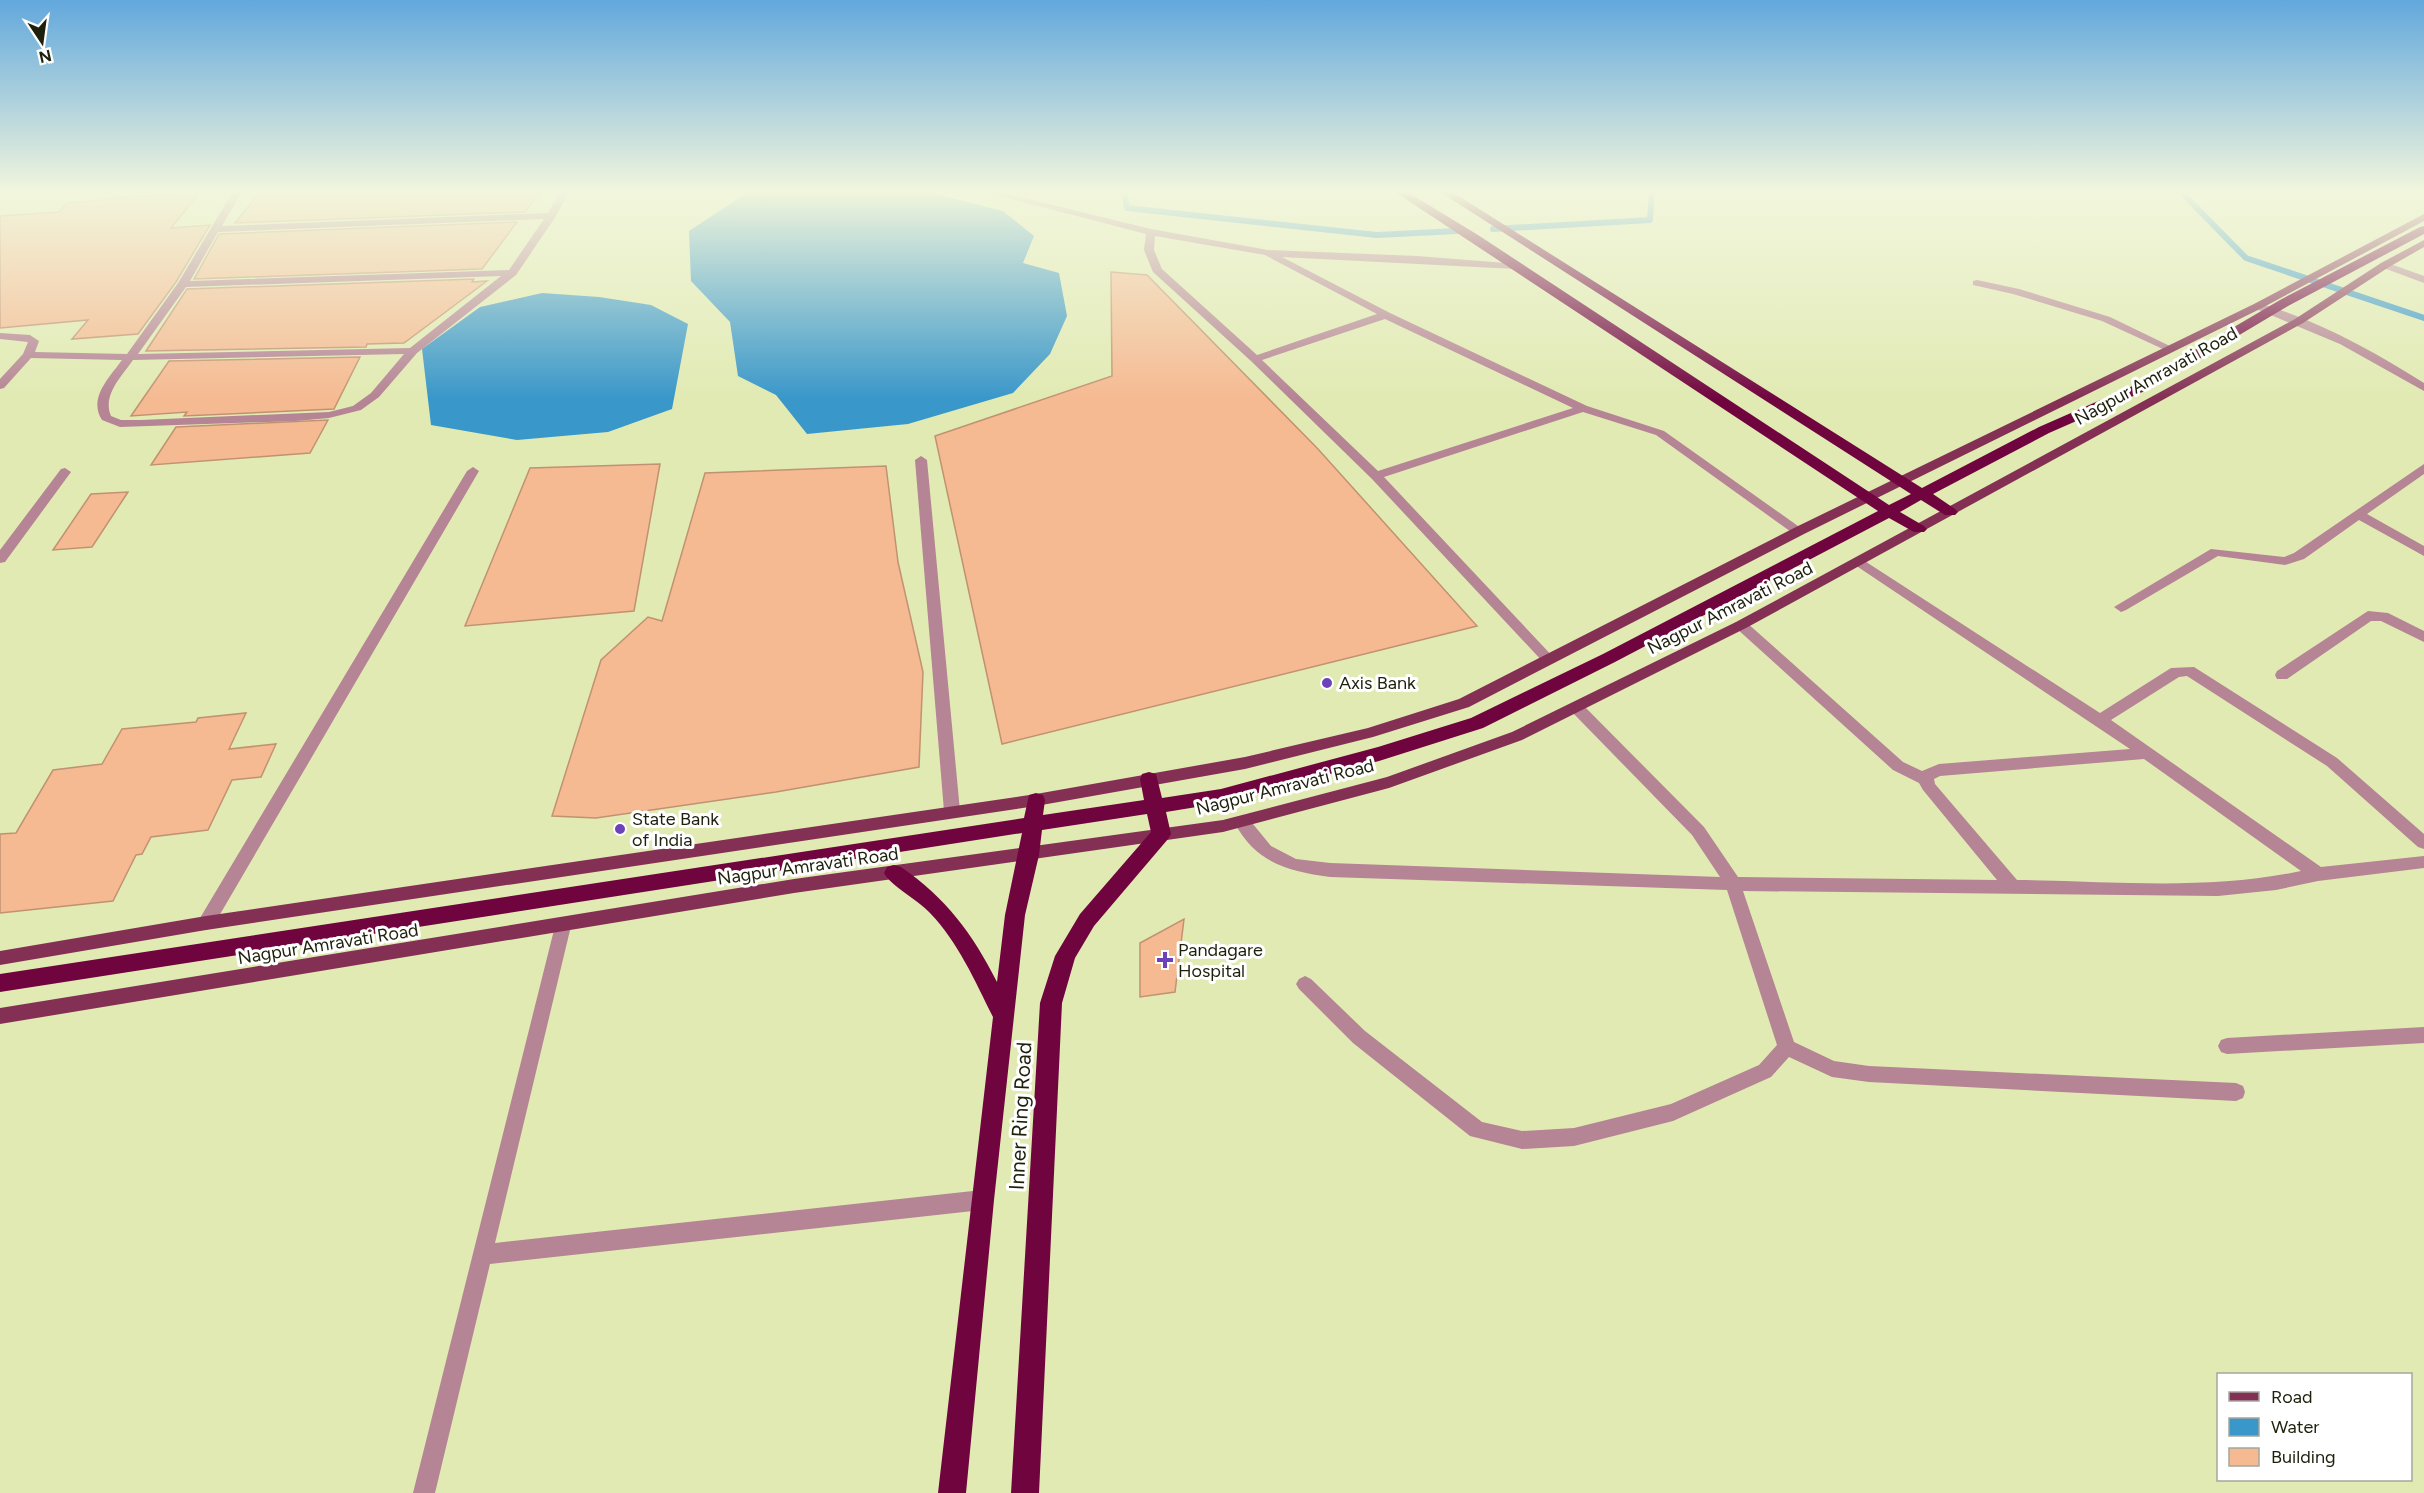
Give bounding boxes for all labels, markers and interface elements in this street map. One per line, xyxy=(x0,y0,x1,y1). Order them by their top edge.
north arrow xyxy=(12,12,72,72)
text: N xyxy=(37,45,53,67)
street label: Nagpur Amravati Road xyxy=(2071,322,2241,430)
street label: Nagpur Amravati Road xyxy=(1644,557,1816,659)
place label: Axis Bank xyxy=(1339,672,1416,694)
marker: Axis Bank xyxy=(1320,676,1334,690)
street label: Nagpur Amravati Road xyxy=(1194,754,1376,820)
place label: State Bank of India xyxy=(632,808,719,851)
marker: State Bank of India xyxy=(613,822,627,836)
street label: Nagpur Amravati Road xyxy=(716,842,900,890)
street label: Nagpur Amravati Road xyxy=(236,919,420,969)
place label: Pandagare Hospital xyxy=(1178,939,1263,982)
marker: Pandagare Hospital xyxy=(1156,951,1174,969)
street label: Inner Ring Road xyxy=(1004,1041,1036,1191)
legend xyxy=(2217,1373,2412,1481)
text: Road xyxy=(2271,1386,2312,1408)
text: Water xyxy=(2271,1416,2319,1438)
text: Building xyxy=(2271,1446,2336,1468)

